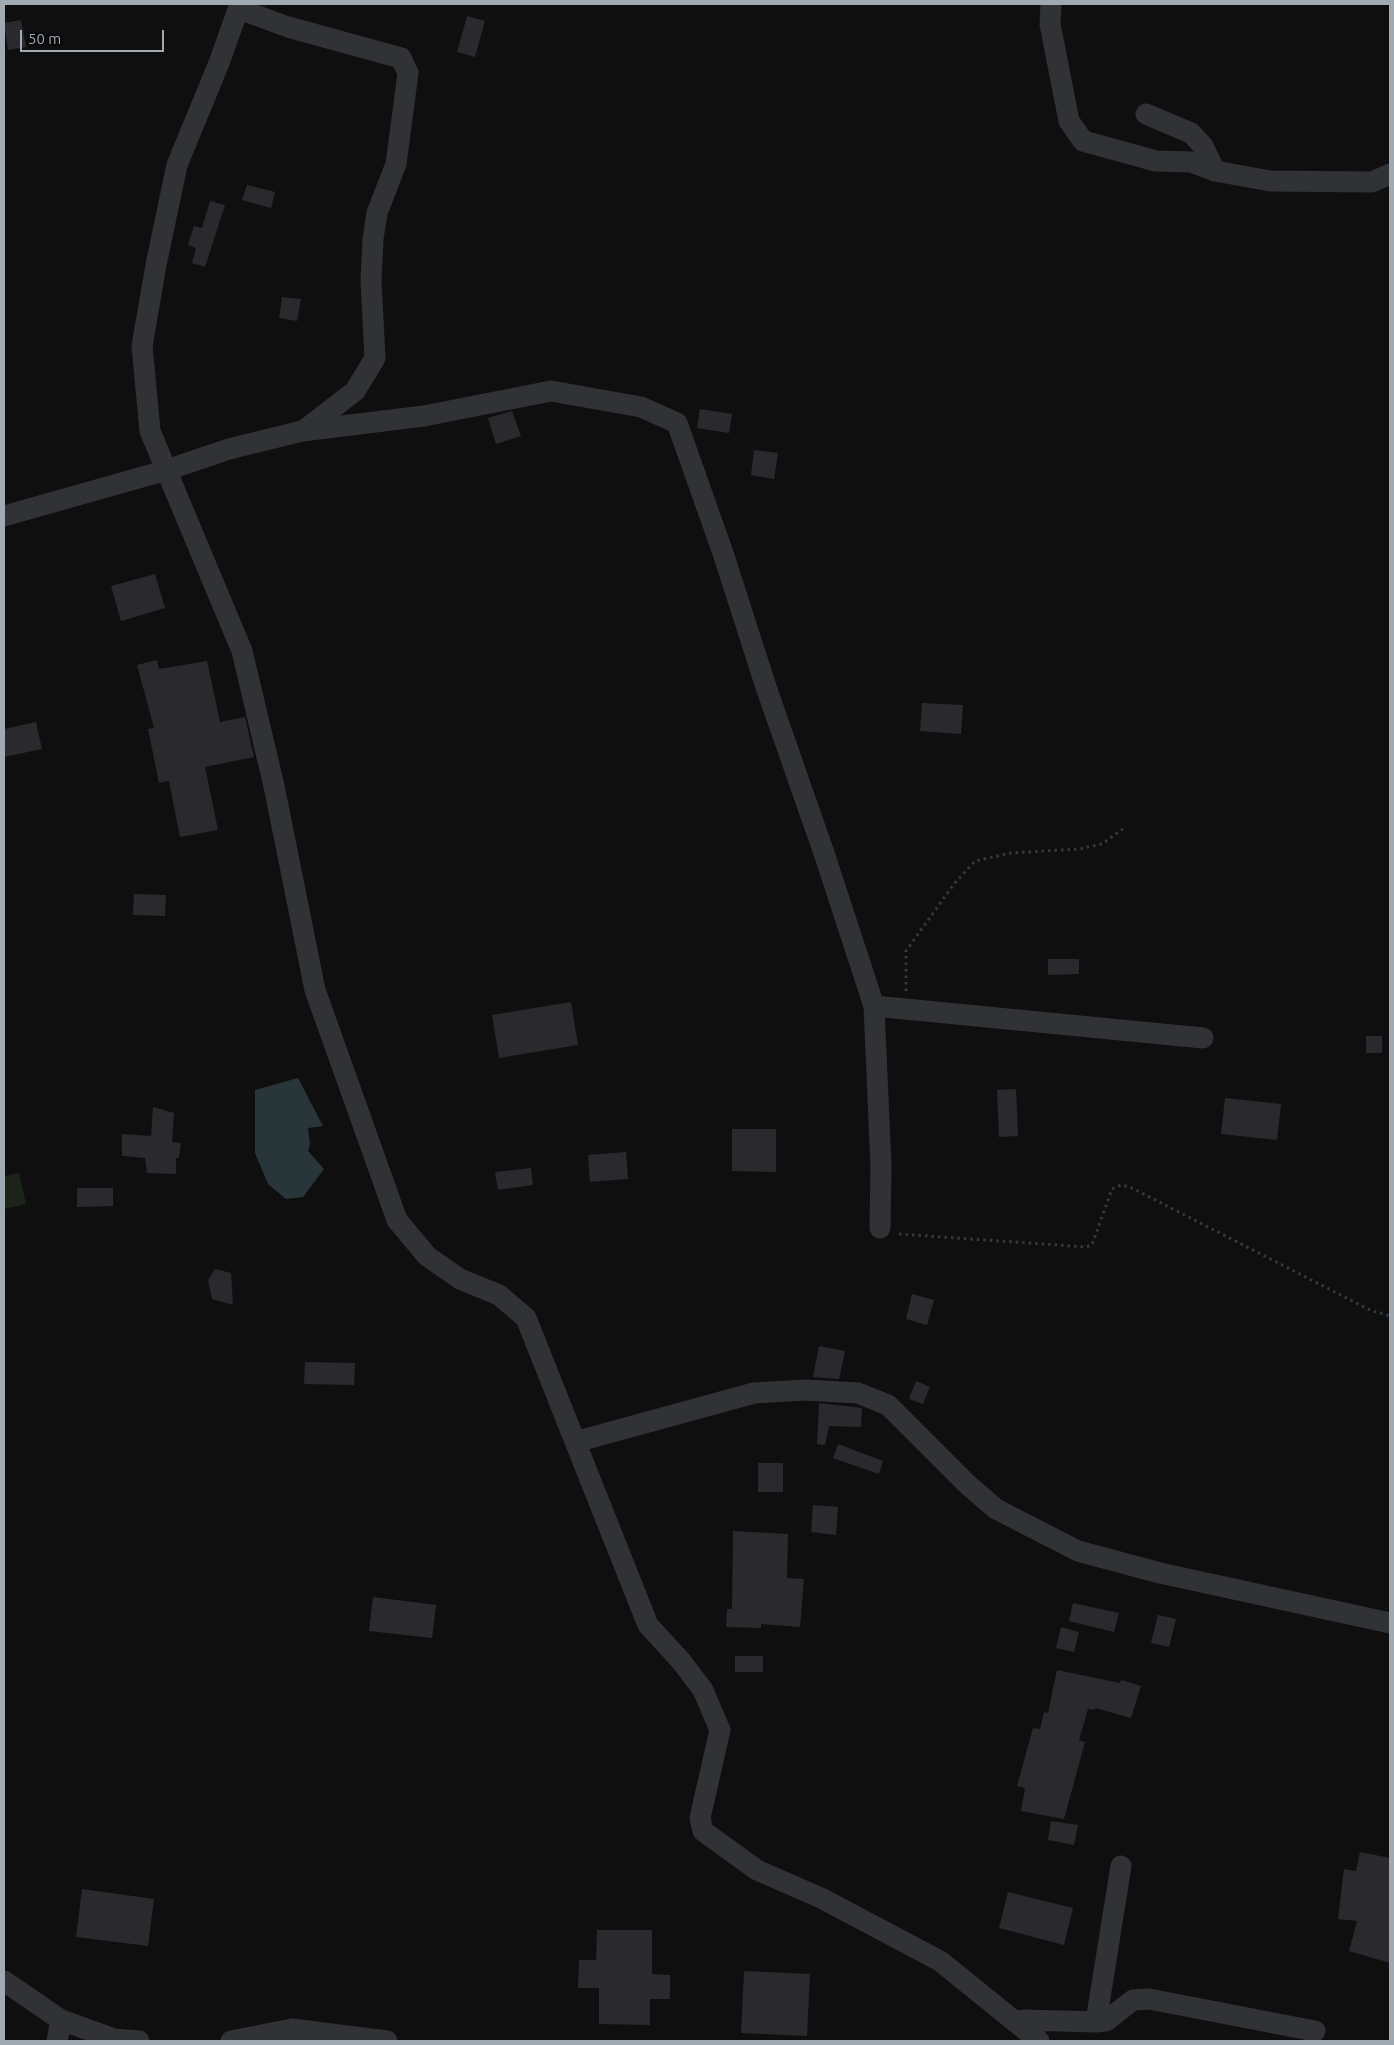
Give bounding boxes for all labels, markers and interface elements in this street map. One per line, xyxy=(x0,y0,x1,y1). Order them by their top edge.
scale bar xyxy=(22,20,166,52)
text: 50 m xyxy=(28,30,61,47)

